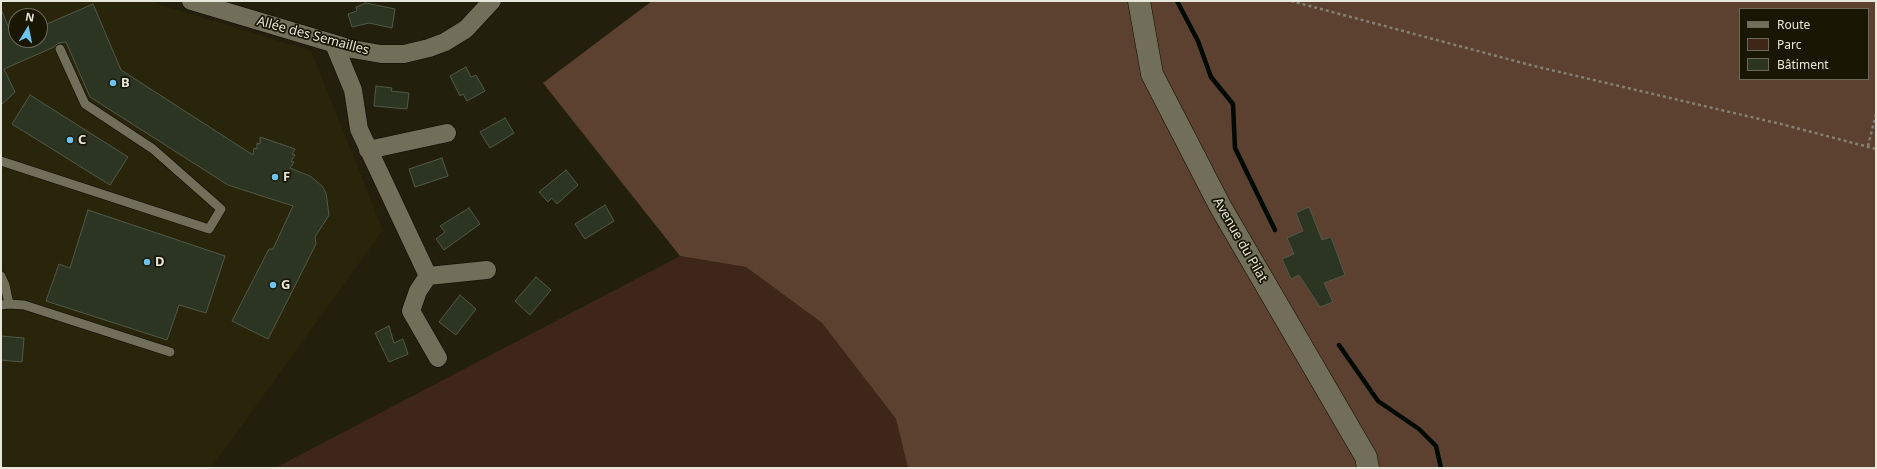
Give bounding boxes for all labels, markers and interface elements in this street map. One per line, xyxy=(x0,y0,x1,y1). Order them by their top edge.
north arrow xyxy=(8,8,48,48)
legend xyxy=(1739,8,1869,80)
text: N xyxy=(24,9,36,25)
street label: Allée des Semailles xyxy=(255,14,371,58)
text: Route xyxy=(1777,16,1810,33)
text: Parc xyxy=(1777,36,1801,53)
text: Bâtiment xyxy=(1777,56,1829,73)
place label: B xyxy=(121,75,130,91)
marker: B xyxy=(108,78,118,88)
place label: C xyxy=(78,132,86,148)
marker: C xyxy=(65,135,75,145)
place label: F xyxy=(283,169,290,185)
marker: F xyxy=(270,172,280,182)
street label: Avenue du Pilat xyxy=(1209,195,1271,285)
place label: D xyxy=(155,254,165,270)
marker: D xyxy=(142,257,152,267)
place label: G xyxy=(281,277,290,293)
marker: G xyxy=(268,280,278,290)

